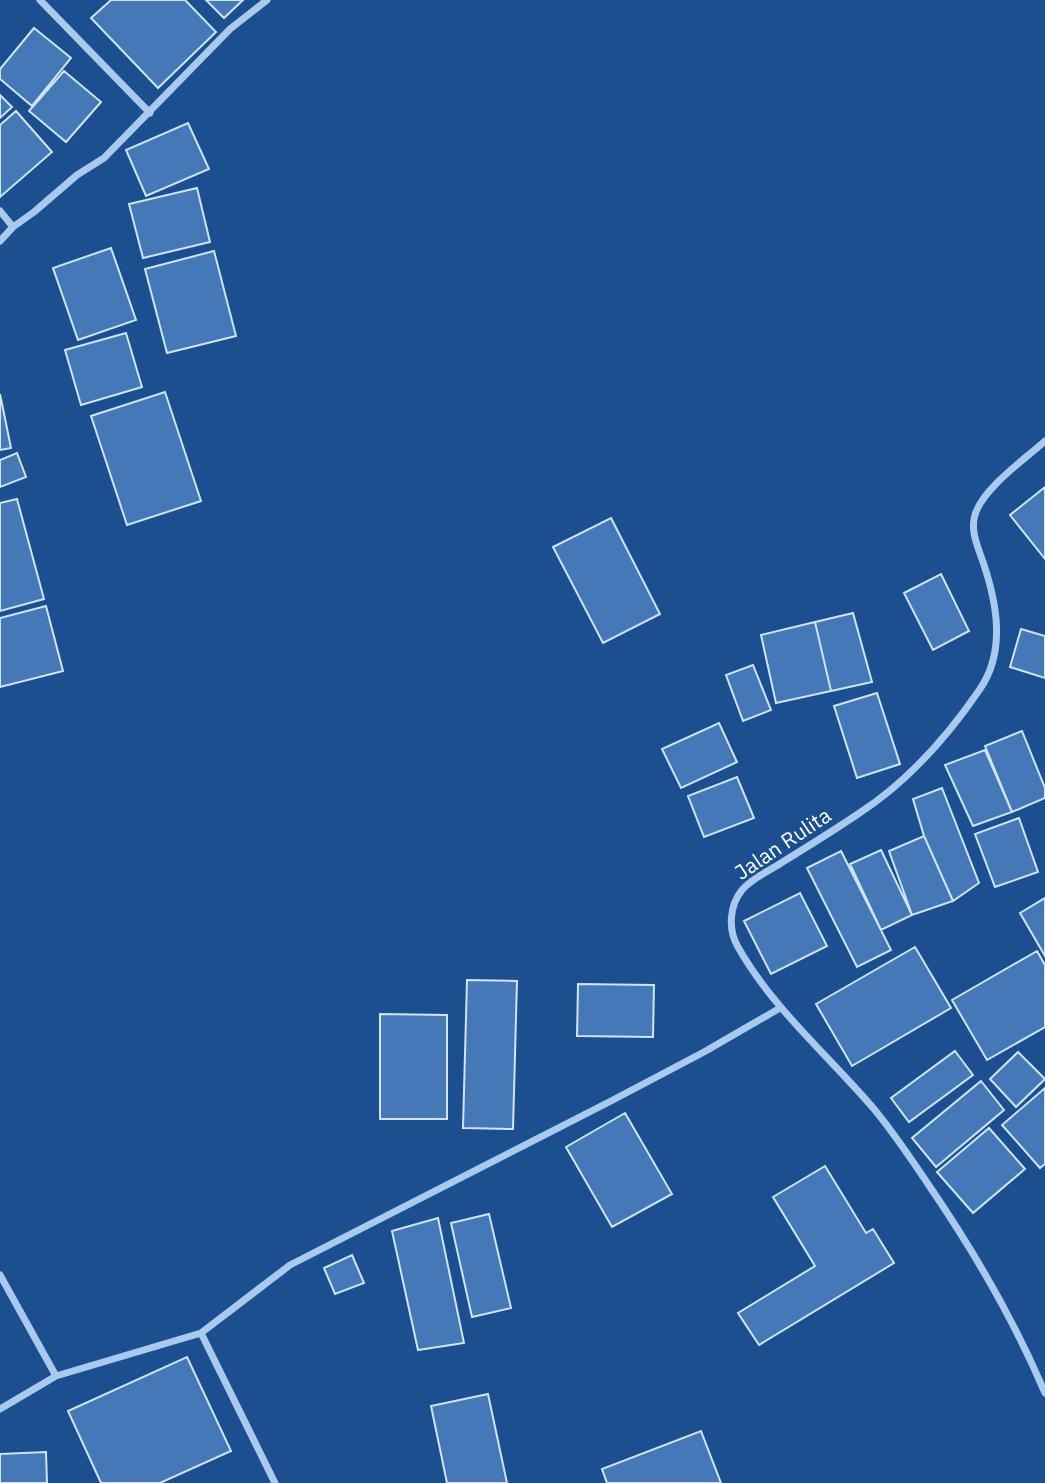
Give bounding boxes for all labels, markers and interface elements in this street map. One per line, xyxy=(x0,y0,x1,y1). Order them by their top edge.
street label: Jalan Rulita xyxy=(729,801,836,886)

